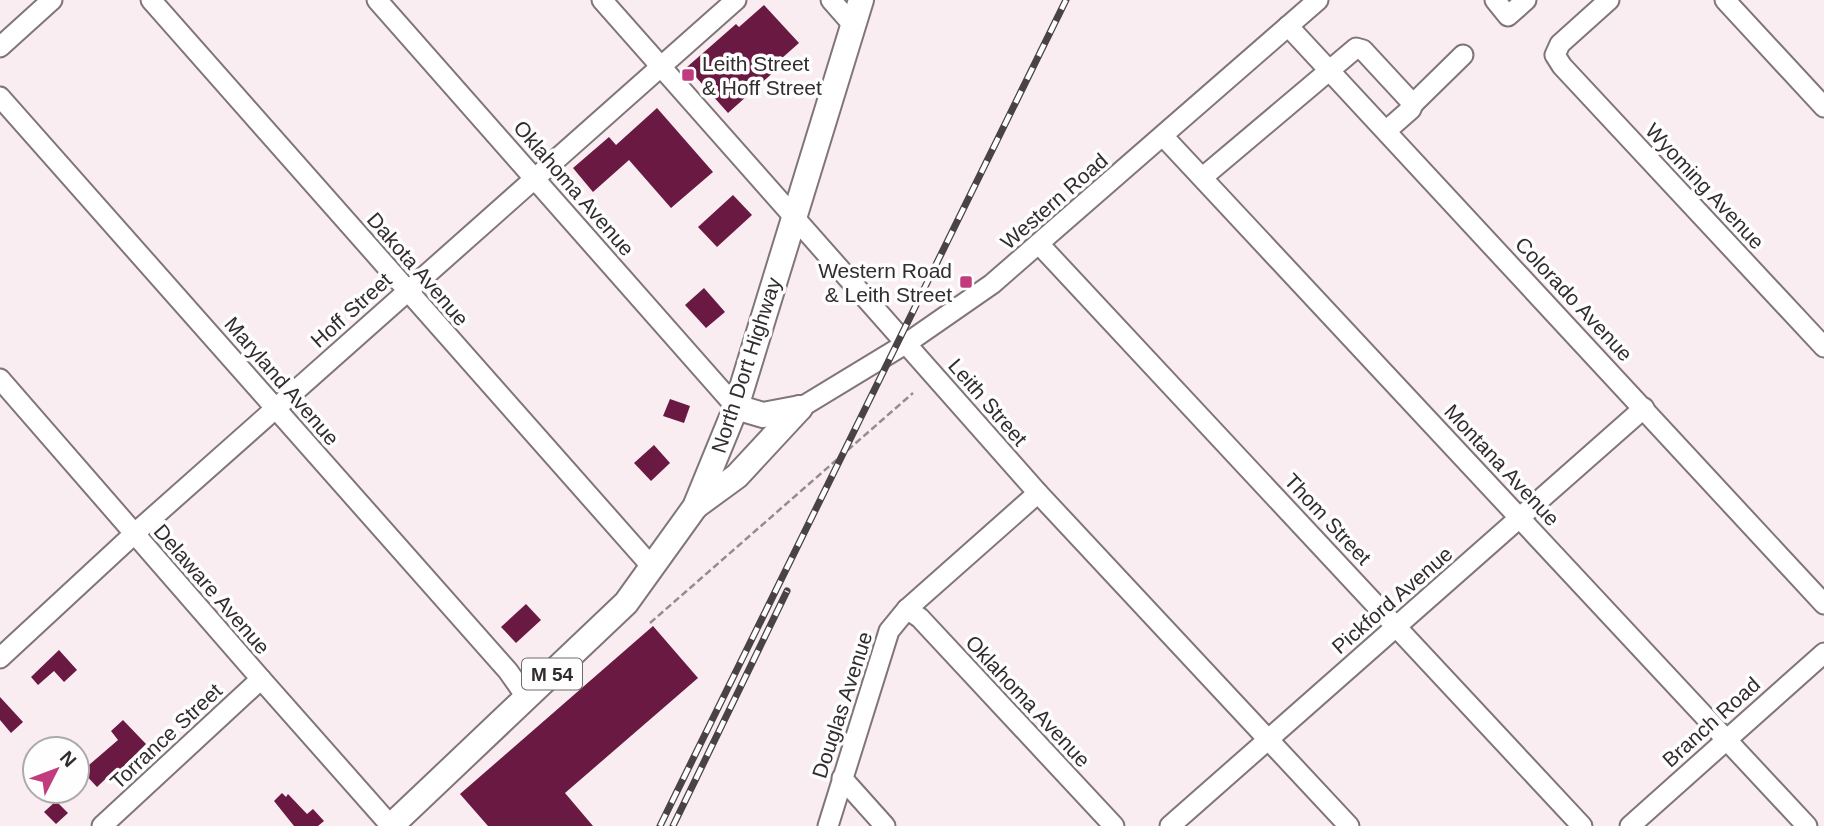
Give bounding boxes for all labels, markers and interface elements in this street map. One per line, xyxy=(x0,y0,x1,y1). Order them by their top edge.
place label: Leith Street & Hoff Street xyxy=(702,52,822,99)
marker: Leith Street & Hoff Street xyxy=(680,67,696,83)
street label: Oklahoma Avenue xyxy=(509,116,639,260)
street label: Wyoming Avenue xyxy=(1641,119,1769,253)
street label: Western Road xyxy=(996,148,1112,254)
street label: Dakota Avenue xyxy=(363,208,473,330)
street label: Colorado Avenue xyxy=(1511,232,1637,366)
place label: Western Road & Leith Street xyxy=(818,259,952,306)
street label: Hoff Street xyxy=(306,268,396,352)
street label: North Dort Highway xyxy=(707,274,785,456)
marker: Western Road & Leith Street xyxy=(958,274,974,290)
street label: Maryland Avenue xyxy=(220,312,344,450)
street label: Leith Street xyxy=(944,354,1032,450)
street label: Montana Avenue xyxy=(1440,400,1564,530)
street label: Thom Street xyxy=(1280,469,1376,569)
street label: Delaware Avenue xyxy=(149,519,275,659)
street label: Pickford Avenue xyxy=(1327,542,1457,658)
street label: Douglas Avenue xyxy=(807,629,877,781)
street label: Oklahoma Avenue xyxy=(961,631,1095,771)
road number: M 54 xyxy=(522,659,582,690)
street label: Branch Road xyxy=(1658,672,1764,772)
street label: Torrance Street xyxy=(106,679,226,793)
north arrow xyxy=(21,735,91,805)
text: N xyxy=(56,747,81,771)

